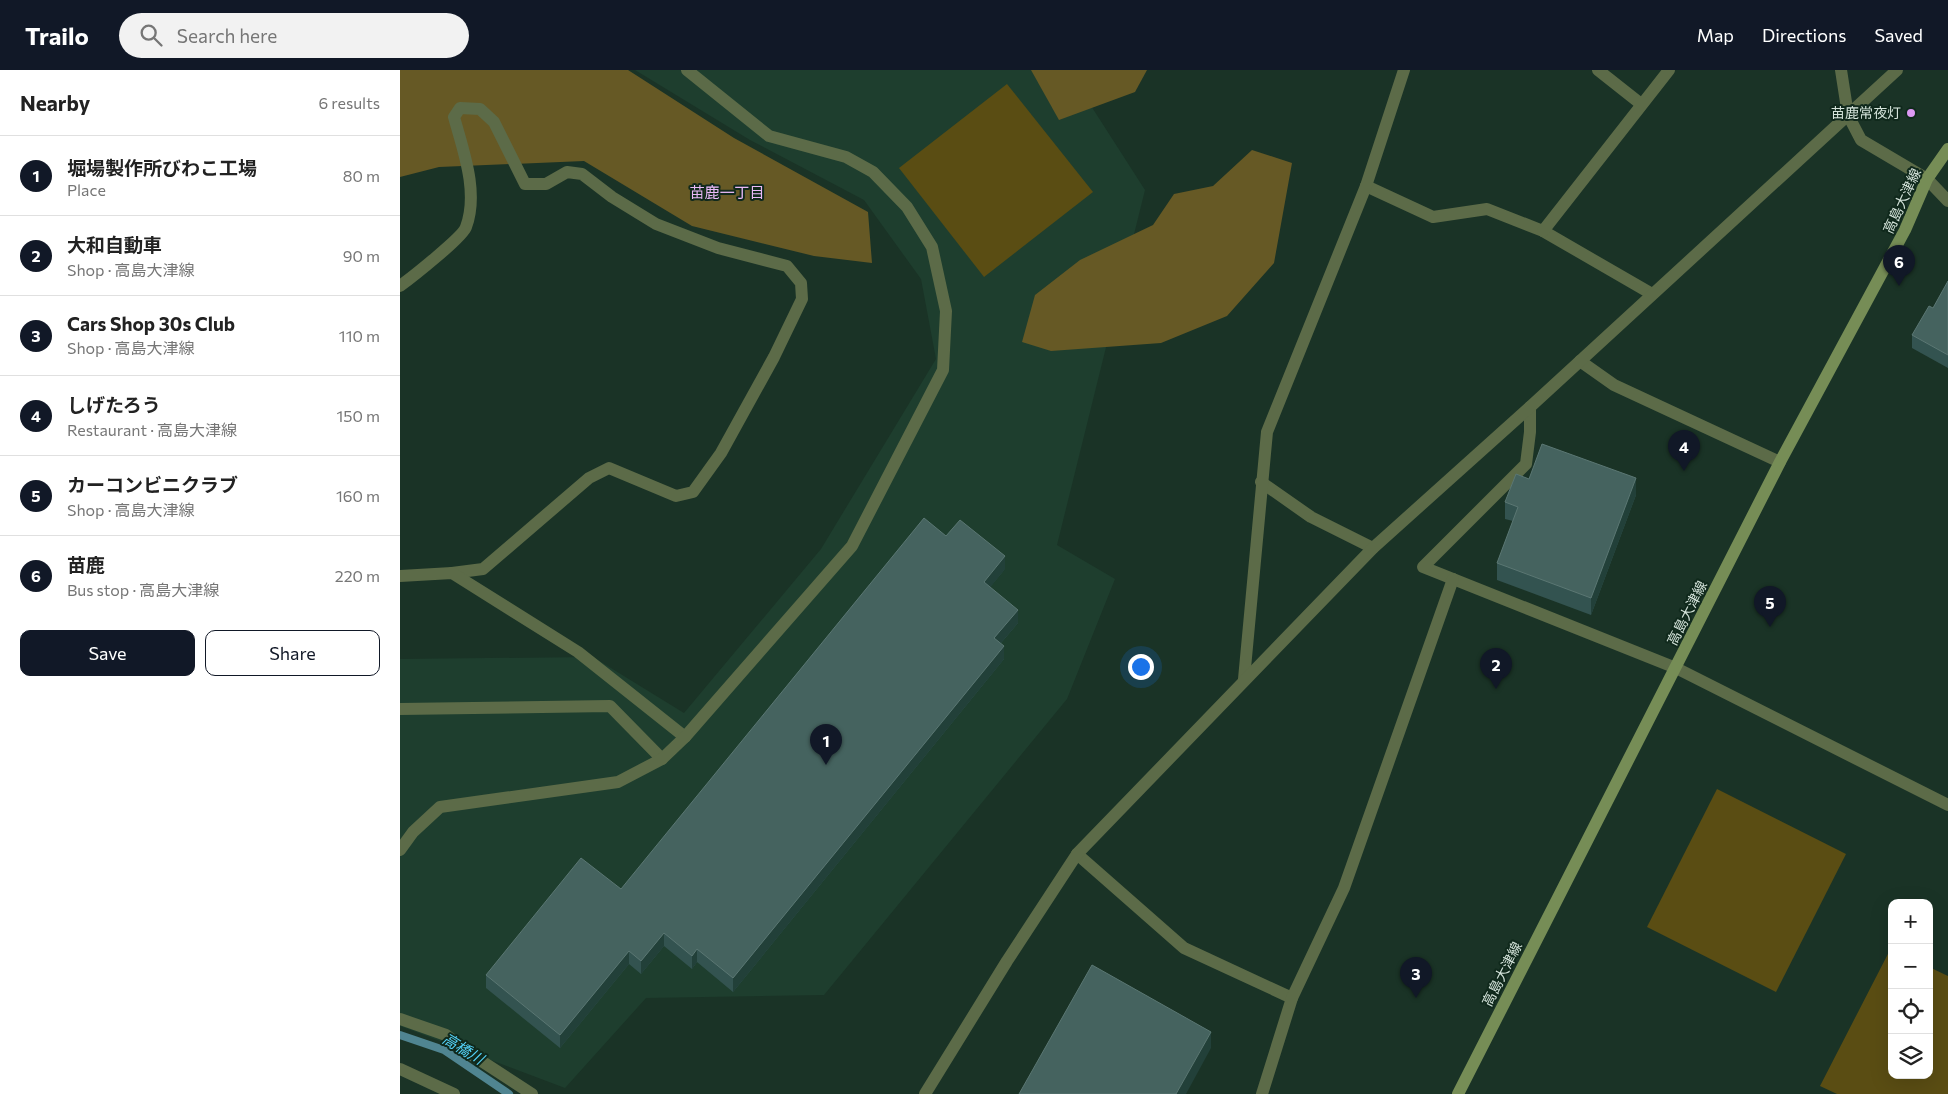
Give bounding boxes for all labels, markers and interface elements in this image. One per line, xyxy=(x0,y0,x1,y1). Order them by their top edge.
search box xyxy=(119,13,469,58)
text: Trailo xyxy=(25,21,89,50)
icon: search xyxy=(137,21,165,49)
text: Search here xyxy=(177,24,277,47)
text: Map xyxy=(1697,24,1734,46)
text: Directions xyxy=(1762,24,1846,46)
text: Saved xyxy=(1874,24,1923,46)
text: Nearby xyxy=(20,90,90,115)
text: 6 results xyxy=(319,93,380,112)
place label: 苗鹿常夜灯 xyxy=(1831,104,1901,121)
marker: 苗鹿常夜灯 xyxy=(1905,107,1917,119)
text: 堀場製作所びわこ工場 xyxy=(67,156,257,179)
street label: 高島大津線 xyxy=(1879,165,1924,236)
text: 1 xyxy=(32,166,40,185)
text: 80 m xyxy=(343,166,380,185)
text: Place xyxy=(67,180,106,199)
district label: 苗鹿一丁目 xyxy=(689,183,765,201)
text: 大和自動車 xyxy=(67,233,162,256)
pin: 6 xyxy=(1883,245,1915,286)
text: 2 xyxy=(31,246,41,265)
text: 90 m xyxy=(343,246,380,265)
text: Shop · 高島大津線 xyxy=(67,260,194,279)
text: Cars Shop 30s Club xyxy=(67,312,235,335)
text: 3 xyxy=(31,326,41,345)
text: 110 m xyxy=(339,326,380,345)
text: Shop · 高島大津線 xyxy=(67,338,194,357)
text: しげたろう xyxy=(67,393,161,416)
text: 4 xyxy=(31,406,41,425)
text: 150 m xyxy=(337,406,380,425)
text: Restaurant · 高島大津線 xyxy=(67,420,237,439)
pin: 4 xyxy=(1668,430,1700,471)
text: カーコンビニクラブ xyxy=(67,473,238,496)
text: 5 xyxy=(31,486,41,505)
text: 160 m xyxy=(336,486,380,505)
text: Shop · 高島大津線 xyxy=(67,500,194,519)
text: 苗鹿 xyxy=(67,553,105,576)
text: 6 xyxy=(31,566,41,585)
text: 220 m xyxy=(335,566,380,585)
street label: 高島大津線 xyxy=(1663,578,1710,648)
text: Bus stop · 高島大津線 xyxy=(67,580,219,599)
pin: 5 xyxy=(1754,586,1786,627)
button: Save xyxy=(20,630,195,676)
button: Share xyxy=(205,630,380,676)
pin: 2 xyxy=(1480,648,1512,689)
your location xyxy=(1128,654,1154,680)
pin: 1 xyxy=(810,724,842,765)
map controls xyxy=(1888,899,1933,1079)
button: + xyxy=(1888,899,1933,944)
street label: 高島大津線 xyxy=(1478,939,1525,1009)
button: − xyxy=(1888,944,1933,989)
pin: 3 xyxy=(1400,957,1432,998)
button: locate xyxy=(1888,989,1933,1034)
water label: 高橋川 xyxy=(440,1029,489,1068)
button: layers xyxy=(1888,1034,1933,1079)

